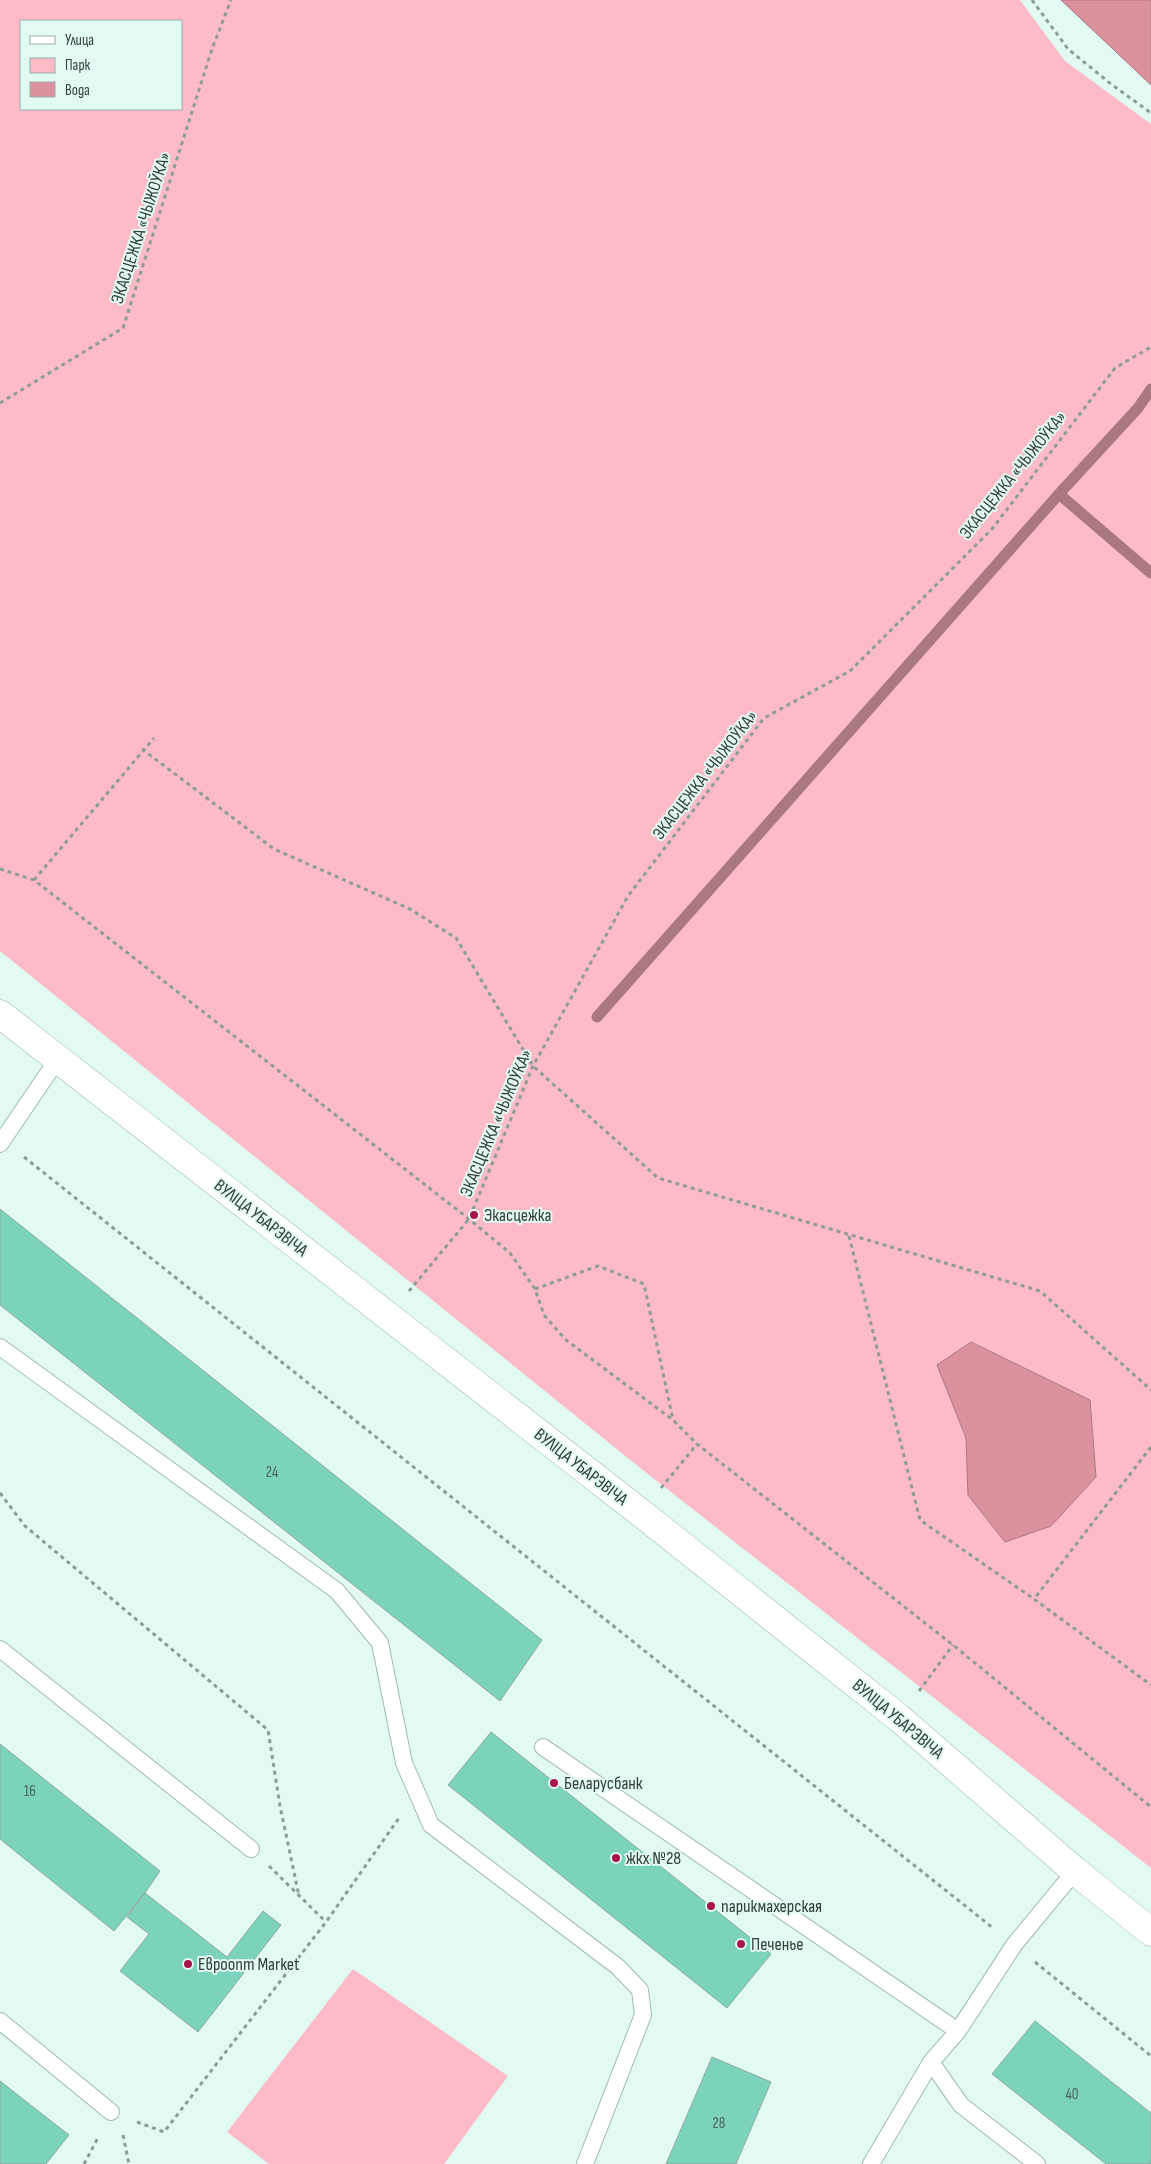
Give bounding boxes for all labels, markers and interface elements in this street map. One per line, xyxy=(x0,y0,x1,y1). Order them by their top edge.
legend xyxy=(20,20,182,110)
text: Улица xyxy=(65,31,94,50)
text: Парк xyxy=(65,56,91,75)
text: Вода xyxy=(65,81,90,100)
street label: ЭКАСЦЕЖКА «ЧЫЖОЎКА» xyxy=(107,150,175,306)
street label: ЭКАСЦЕЖКА «ЧЫЖОЎКА» xyxy=(955,407,1071,543)
street label: ЭКАСЦЕЖКА «ЧЫЖОЎКА» xyxy=(648,706,762,844)
street label: ЭКАСЦЕЖКА «ЧЫЖОЎКА» xyxy=(455,1046,537,1200)
street label: ВУЛІЦА УБАРЭВІЧА xyxy=(210,1175,312,1261)
place label: Экасцежка xyxy=(484,1205,551,1226)
marker: Экасцежка xyxy=(468,1209,480,1221)
street label: ВУЛІЦА УБАРЭВІЧА xyxy=(530,1424,632,1510)
house number: 24 xyxy=(266,1463,278,1482)
street label: ВУЛІЦА УБАРЭВІЧА xyxy=(848,1675,948,1764)
place label: Беларусбанк xyxy=(564,1773,643,1794)
marker: Беларусбанк xyxy=(548,1777,560,1789)
house number: 16 xyxy=(24,1782,36,1801)
place label: жкх №28 xyxy=(626,1848,681,1869)
marker: жкх №28 xyxy=(610,1852,622,1864)
place label: парикмахерская xyxy=(721,1896,822,1917)
marker: парикмахерская xyxy=(705,1900,717,1912)
place label: Печенье xyxy=(751,1934,803,1955)
marker: Печенье xyxy=(735,1938,747,1950)
place label: Евроопт Market xyxy=(198,1954,300,1975)
marker: Евроопт Market xyxy=(182,1958,194,1970)
house number: 40 xyxy=(1066,2085,1078,2104)
house number: 28 xyxy=(713,2114,725,2133)

